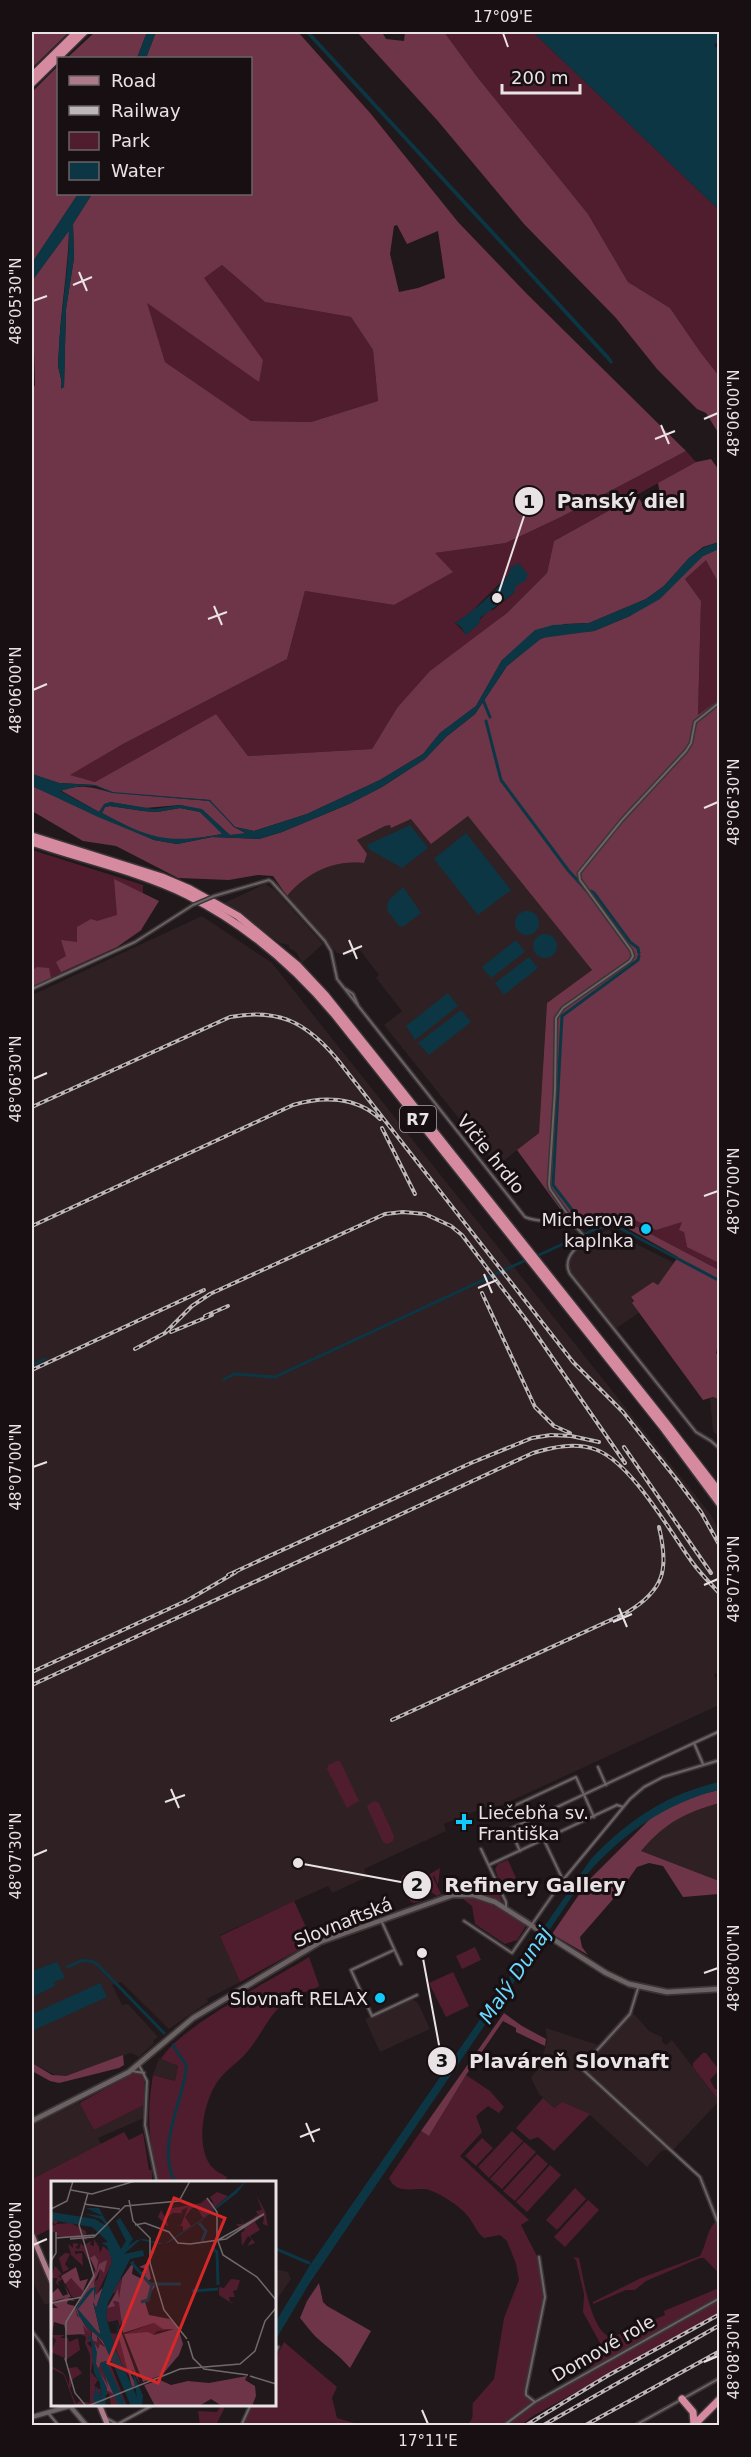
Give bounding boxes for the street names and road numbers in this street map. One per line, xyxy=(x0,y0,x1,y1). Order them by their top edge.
road number: R7 xyxy=(400,1106,436,1132)
street label: Vlčie hrdlo xyxy=(453,1110,529,1198)
street label: Slovnaftská xyxy=(291,1893,395,1951)
street label: Domové role xyxy=(548,2310,658,2386)

